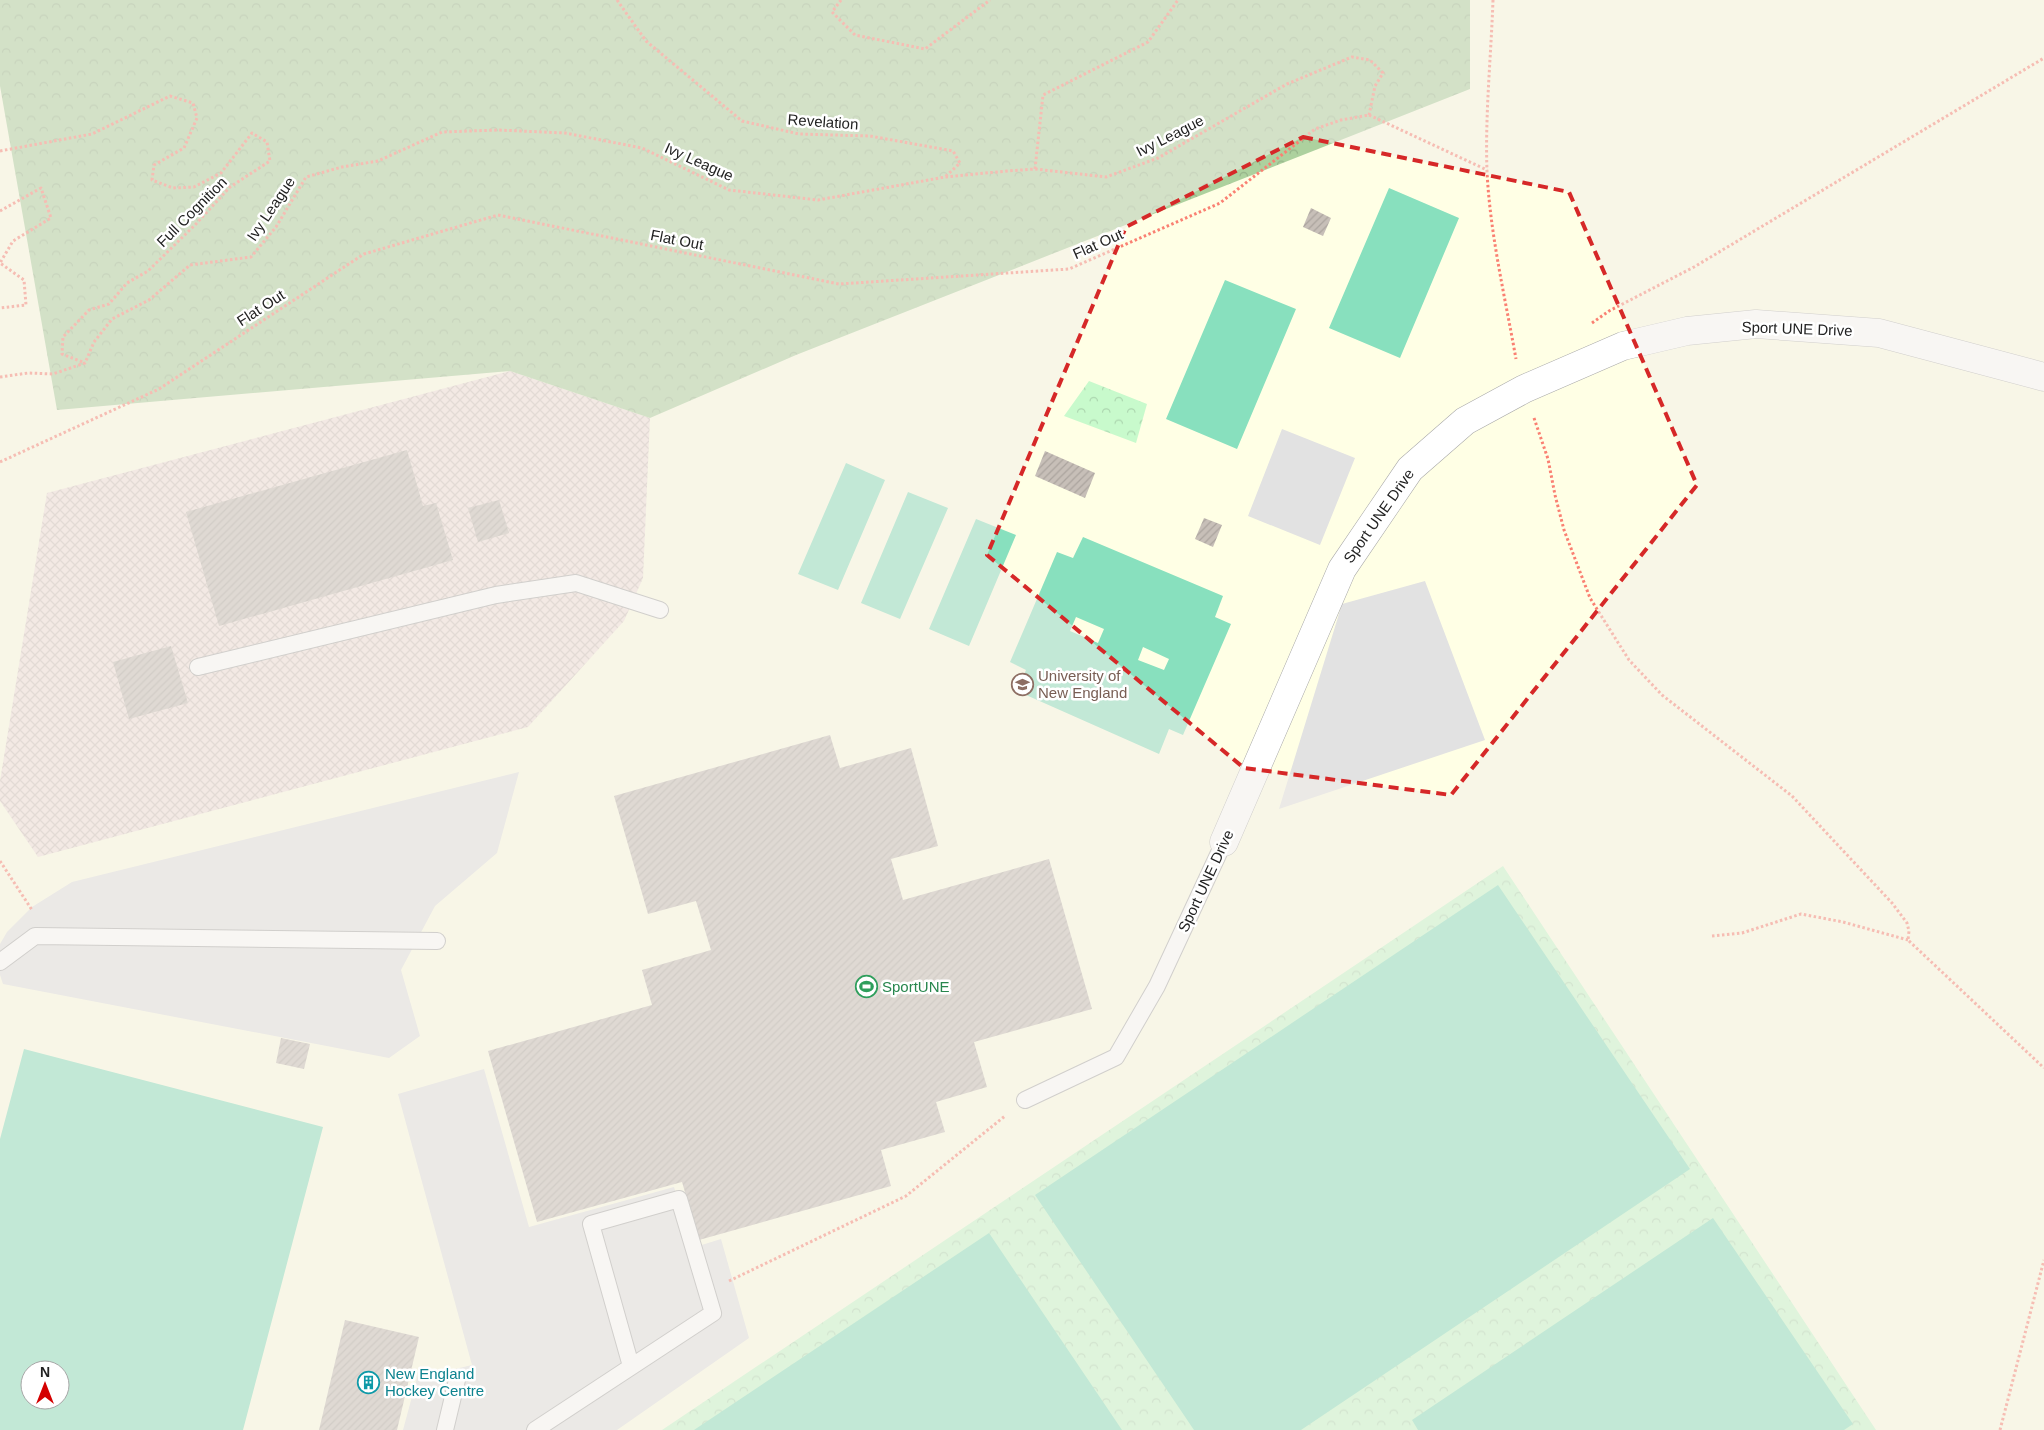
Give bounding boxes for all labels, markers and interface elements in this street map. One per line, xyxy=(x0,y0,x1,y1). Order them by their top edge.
street label: Revelation xyxy=(787,111,859,132)
street label: Ivy League xyxy=(1133,111,1206,160)
street label: Ivy League xyxy=(662,139,736,184)
street label: Full Cognition xyxy=(153,173,230,250)
street label: Ivy League xyxy=(243,174,298,244)
street label: Flat Out xyxy=(1070,225,1126,262)
street label: Flat Out xyxy=(649,226,706,253)
street label: Flat Out xyxy=(234,285,288,329)
street label: Sport UNE Drive xyxy=(1741,318,1853,339)
street label: Sport UNE Drive xyxy=(1340,465,1417,566)
place label: University of New England xyxy=(1038,667,1127,701)
school or university icon: University of New England xyxy=(1010,673,1034,697)
street label: Sport UNE Drive xyxy=(1174,827,1237,935)
sports icon: SportUNE xyxy=(854,975,878,999)
place label: SportUNE xyxy=(882,978,950,995)
north arrow xyxy=(20,1360,70,1410)
text: N xyxy=(40,1364,50,1380)
place label: New England Hockey Centre xyxy=(385,1365,484,1399)
building icon: New England Hockey Centre xyxy=(357,1371,381,1395)

